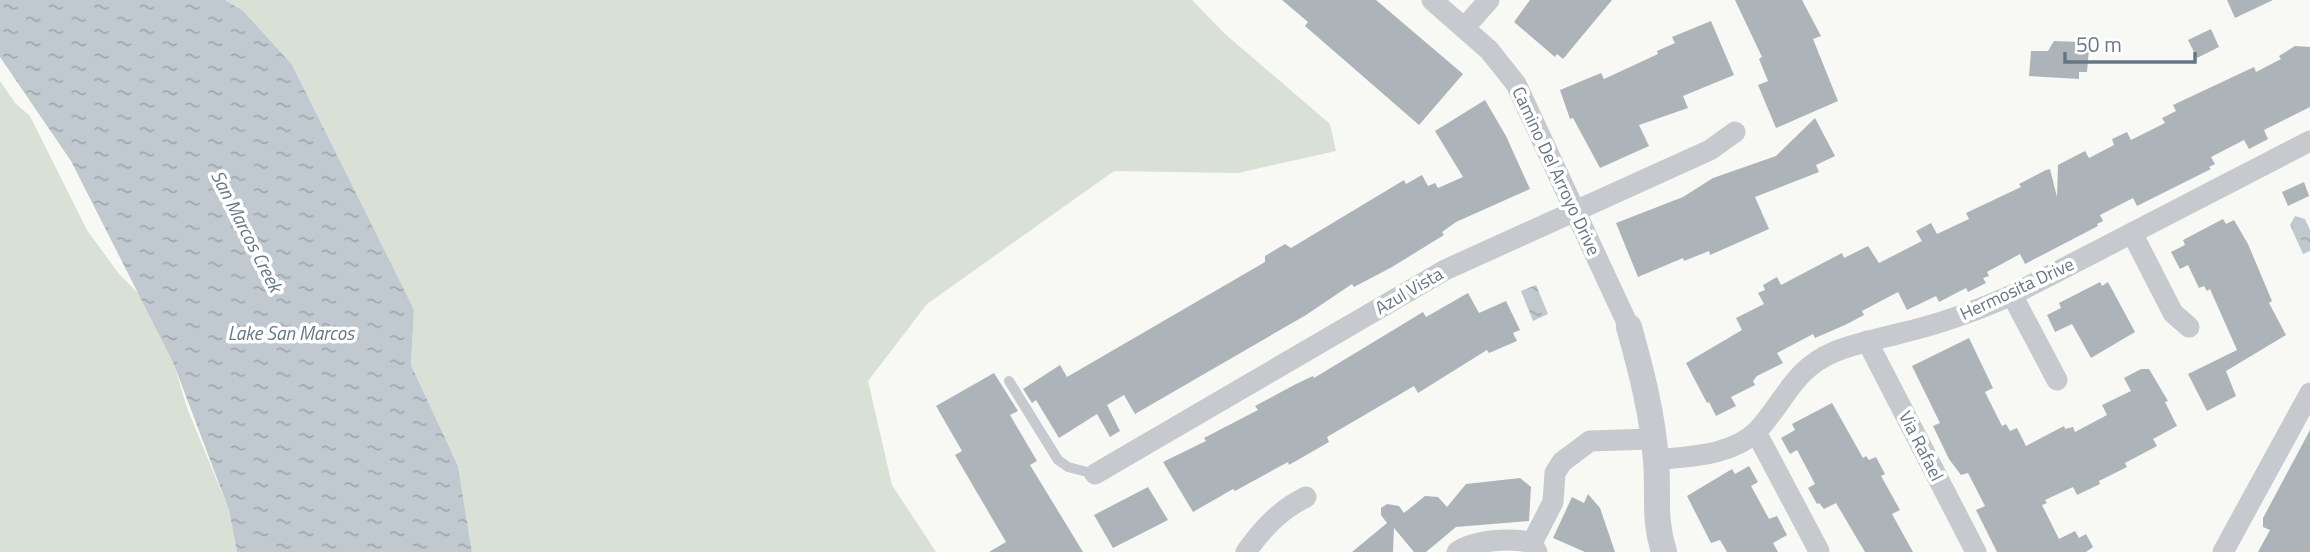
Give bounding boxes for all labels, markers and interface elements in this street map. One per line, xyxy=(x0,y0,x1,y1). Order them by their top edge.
scale bar xyxy=(2065,21,2194,65)
text: 50 m xyxy=(2076,28,2122,60)
street label: Camino Del Arroyo Drive xyxy=(1505,82,1607,260)
water label: San Marcos Creek xyxy=(204,165,292,299)
street label: Hermosita Drive xyxy=(1955,250,2078,327)
street label: Azul Vista xyxy=(1370,260,1448,321)
water label: Lake San Marcos xyxy=(228,318,356,347)
street label: Via Rafael xyxy=(1892,406,1951,486)

